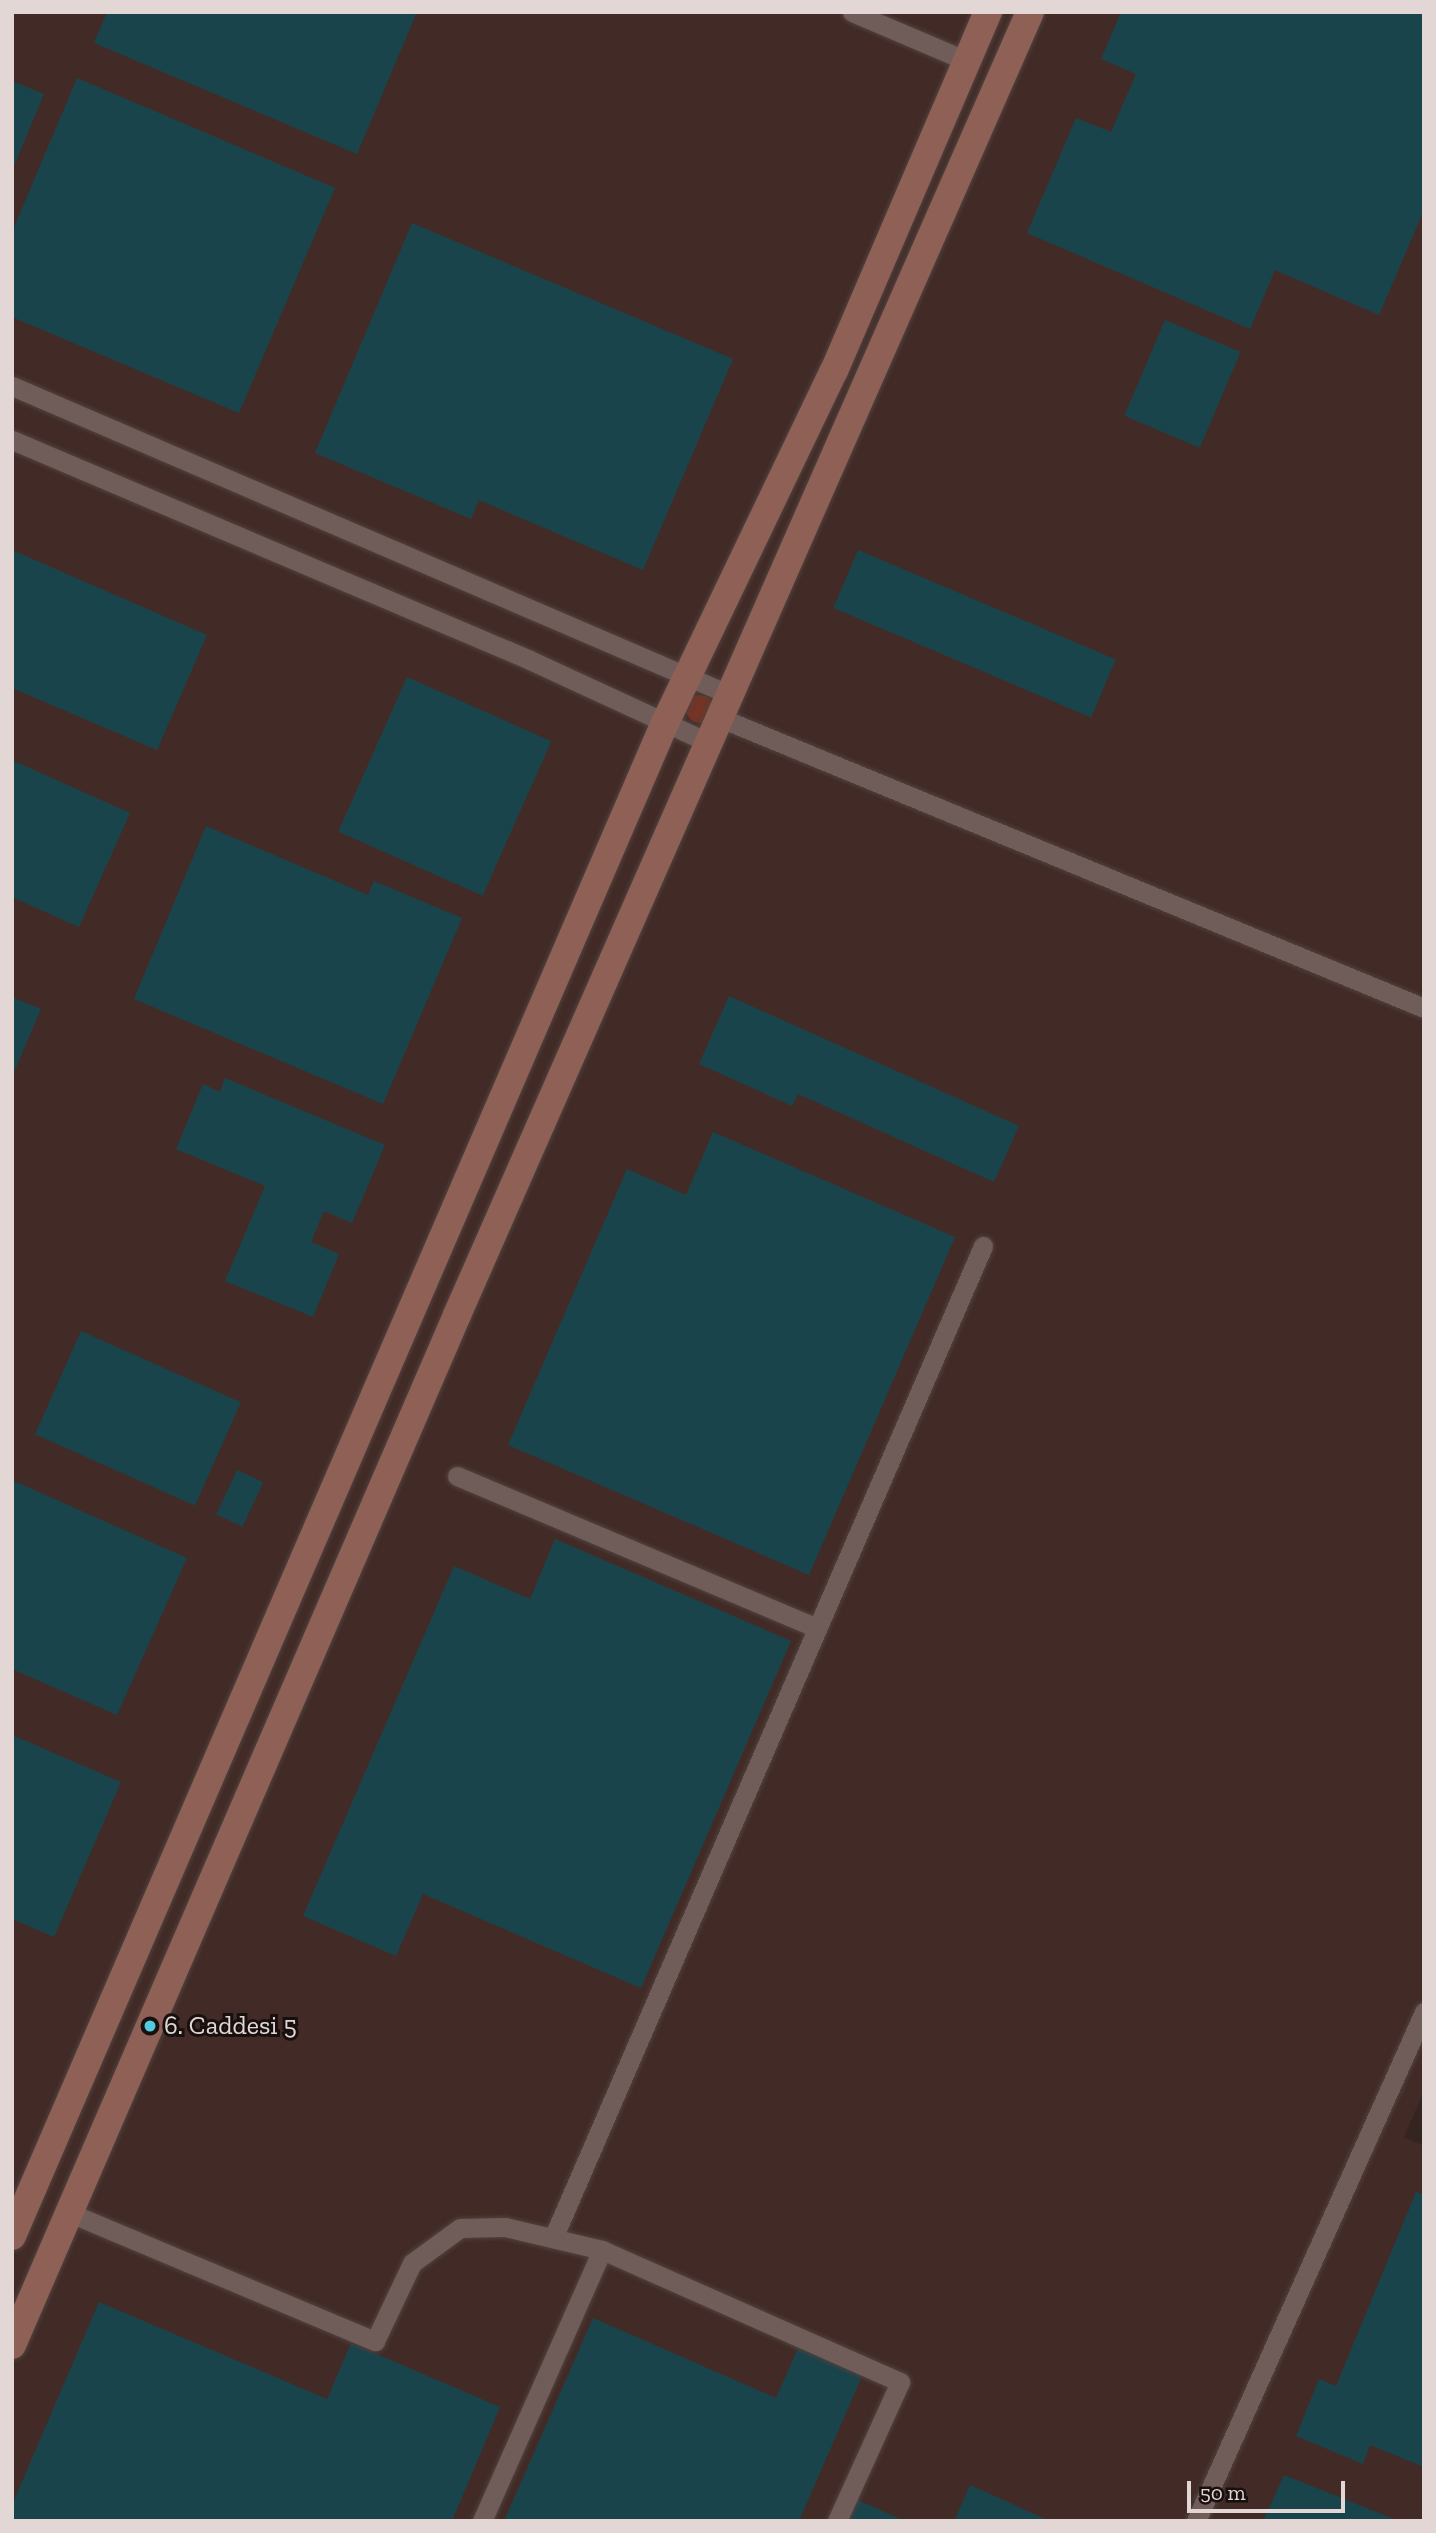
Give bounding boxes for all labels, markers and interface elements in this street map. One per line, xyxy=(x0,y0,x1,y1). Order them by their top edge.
place label: 6. Caddesi 5 xyxy=(164,2010,297,2042)
marker: 6. Caddesi 5 xyxy=(142,2018,158,2034)
scale bar xyxy=(1191,2466,1348,2510)
text: 50 m xyxy=(1200,2480,1246,2505)

